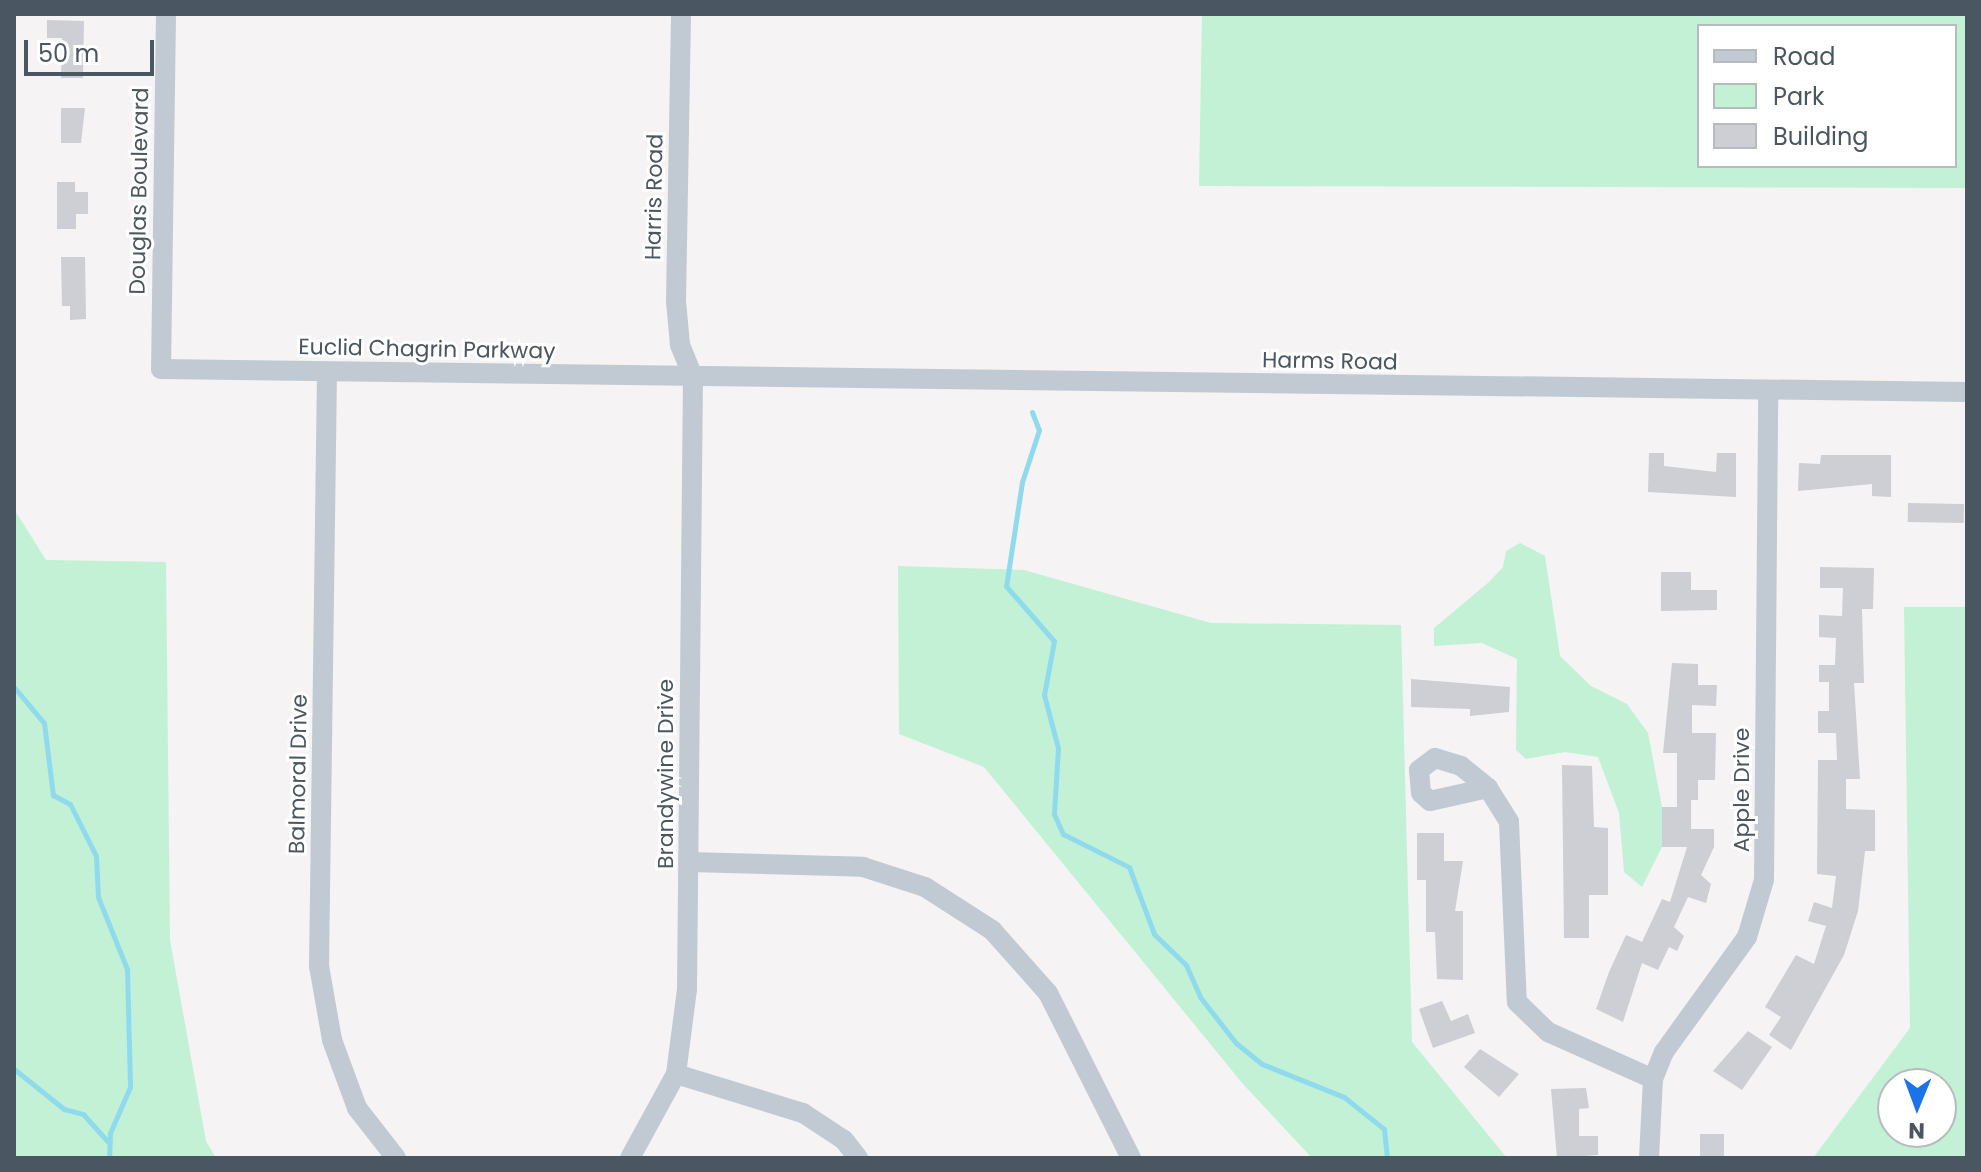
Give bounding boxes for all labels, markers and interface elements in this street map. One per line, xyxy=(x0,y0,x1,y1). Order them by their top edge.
scale bar xyxy=(28,24,158,74)
legend xyxy=(1697,24,1957,168)
text: 50 m xyxy=(38,37,99,70)
text: Road xyxy=(1773,40,1835,73)
text: Park xyxy=(1773,80,1824,113)
street label: Douglas Boulevard xyxy=(124,87,154,295)
text: Building xyxy=(1773,120,1869,153)
street label: Harris Road xyxy=(640,134,668,260)
street label: Euclid Chagrin Parkway xyxy=(298,334,556,364)
street label: Harms Road xyxy=(1262,347,1398,375)
street label: Brandywine Drive xyxy=(653,679,679,869)
street label: Balmoral Drive xyxy=(283,694,313,854)
street label: Apple Drive xyxy=(1729,728,1755,852)
north arrow xyxy=(1877,1068,1957,1148)
text: N xyxy=(1908,1115,1925,1146)

